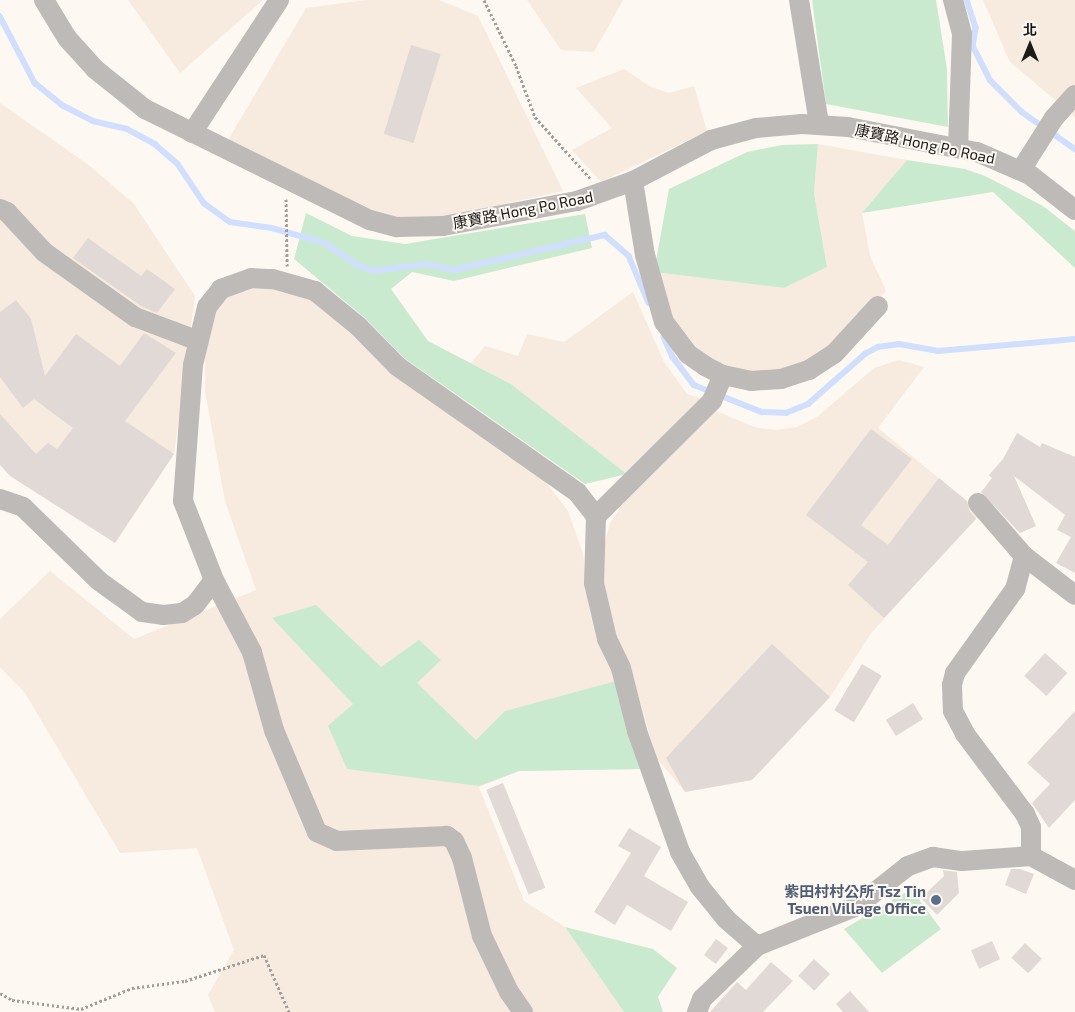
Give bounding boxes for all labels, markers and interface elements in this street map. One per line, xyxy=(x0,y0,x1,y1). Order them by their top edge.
north arrow xyxy=(1005,20,1055,70)
text: 北 xyxy=(1023,21,1037,38)
street label: 康寶路 Hong Po Road xyxy=(853,120,997,168)
street label: 康寶路 Hong Po Road xyxy=(451,188,595,232)
place label: 紫田村村公所 Tsz Tin Tsuen Village Office xyxy=(784,882,926,917)
marker: 紫田村村公所 Tsz Tin Tsuen Village Office xyxy=(930,894,942,906)

